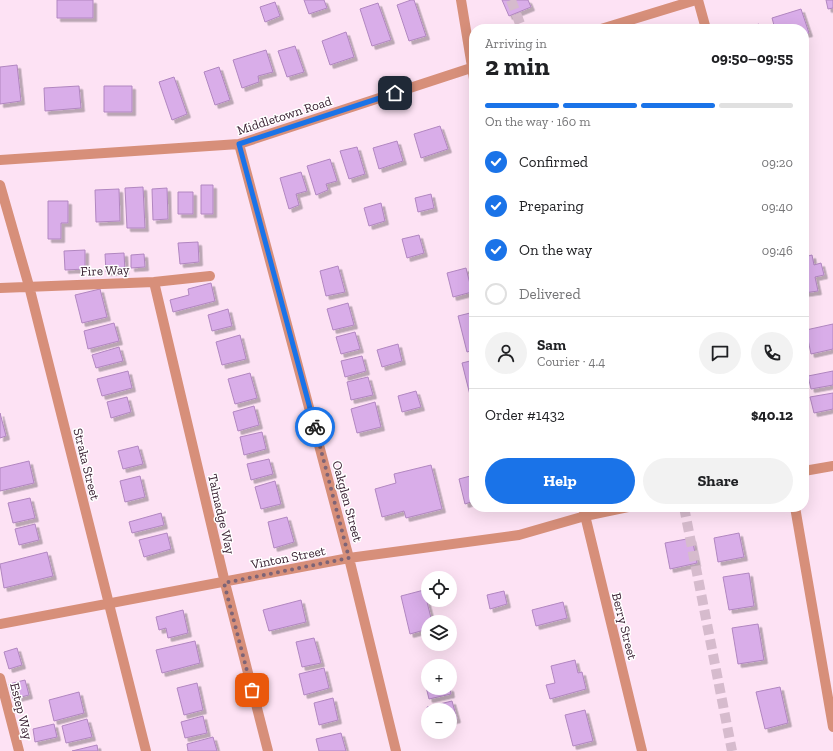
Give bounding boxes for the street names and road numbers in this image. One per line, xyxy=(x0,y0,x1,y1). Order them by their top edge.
street label: Middletown Road xyxy=(235,93,333,138)
street label: Fire Way xyxy=(80,262,130,279)
street label: Straka Street xyxy=(70,427,103,502)
street label: Oakglen Street xyxy=(329,459,366,544)
street label: Talmadge Way xyxy=(205,472,238,556)
street label: Vinton Street xyxy=(249,543,327,572)
street label: Berry Street xyxy=(609,591,640,661)
street label: Estep Way xyxy=(7,681,36,741)

